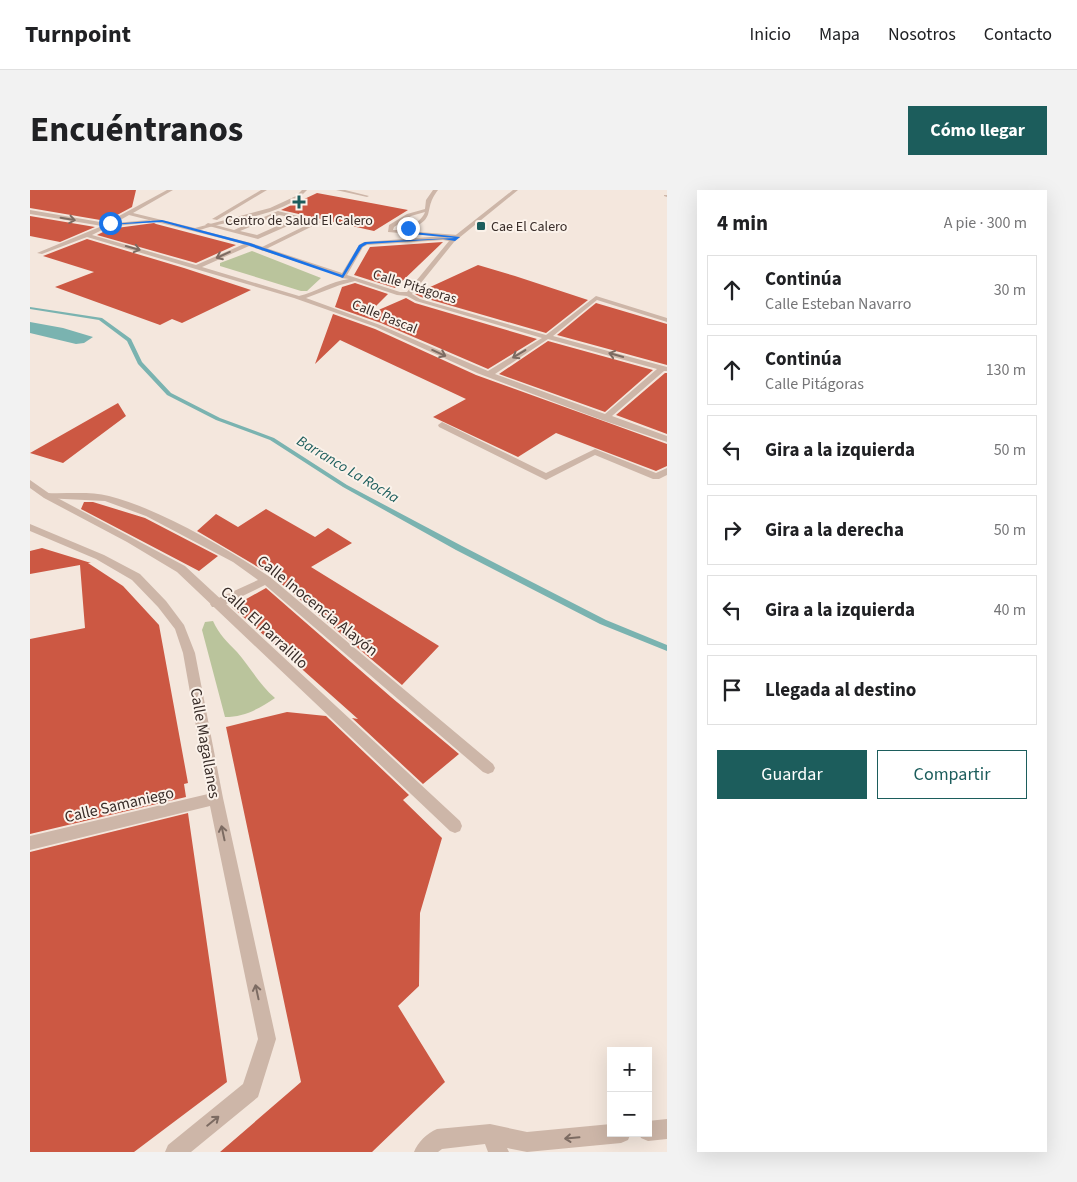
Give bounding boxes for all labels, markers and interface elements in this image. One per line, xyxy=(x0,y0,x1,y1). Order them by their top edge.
text: Turnpoint xyxy=(25,17,131,52)
text: Inicio xyxy=(750,22,791,47)
text: Mapa xyxy=(819,22,860,47)
text: Nosotros xyxy=(888,22,956,47)
text: Contacto xyxy=(984,22,1052,47)
text: Encuéntranos xyxy=(30,105,243,155)
button: Cómo llegar xyxy=(908,106,1047,155)
marker: Centro de Salud El Calero xyxy=(292,195,306,209)
text: 4 min xyxy=(717,208,768,238)
place label: Centro de Salud El Calero xyxy=(225,211,373,231)
route start xyxy=(99,212,122,235)
text: A pie · 300 m xyxy=(944,212,1027,234)
one-way arrow xyxy=(60,214,76,224)
route end xyxy=(397,217,420,240)
place label: Cae El Calero xyxy=(491,217,567,237)
marker: Cae El Calero xyxy=(475,220,487,232)
one-way arrow xyxy=(125,244,141,254)
one-way arrow xyxy=(216,251,231,261)
street label: Calle Pitágoras xyxy=(370,265,459,309)
text: Continúa xyxy=(765,266,842,293)
icon: ahead xyxy=(718,276,746,304)
text: 30 m xyxy=(994,279,1026,301)
text: Calle Esteban Navarro xyxy=(765,293,911,315)
street label: Calle Pascal xyxy=(349,295,421,339)
text: Continúa xyxy=(765,346,842,373)
one-way arrow xyxy=(431,348,446,358)
one-way arrow xyxy=(512,350,526,360)
one-way arrow xyxy=(608,350,624,359)
icon: ahead xyxy=(718,356,746,384)
text: 130 m xyxy=(986,359,1026,381)
text: Calle Pitágoras xyxy=(765,373,864,395)
water label: Barranco La Rocha xyxy=(293,431,403,508)
icon: left xyxy=(718,436,746,464)
text: Gira a la izquierda xyxy=(765,437,915,464)
text: 50 m xyxy=(994,439,1026,461)
icon: right xyxy=(718,516,746,544)
text: Gira a la derecha xyxy=(765,517,904,544)
text: 50 m xyxy=(994,519,1026,541)
street label: Calle Inocencia Alayón xyxy=(252,550,383,662)
street label: Calle El Parralillo xyxy=(216,581,313,674)
icon: left xyxy=(718,596,746,624)
text: Gira a la izquierda xyxy=(765,597,915,624)
text: 40 m xyxy=(994,599,1026,621)
icon: arrive xyxy=(718,676,746,704)
text: Llegada al destino xyxy=(765,677,916,704)
street label: Calle Magallanes xyxy=(184,686,226,800)
button: Guardar xyxy=(717,750,867,799)
button: Compartir xyxy=(877,750,1027,799)
street label: Calle Samaniego xyxy=(62,782,176,828)
one-way arrow xyxy=(218,825,227,841)
one-way arrow xyxy=(252,984,261,1000)
map controls xyxy=(607,1047,652,1137)
button: + xyxy=(607,1047,652,1092)
button: − xyxy=(607,1092,652,1137)
one-way arrow xyxy=(206,1116,219,1127)
one-way arrow xyxy=(564,1133,580,1143)

